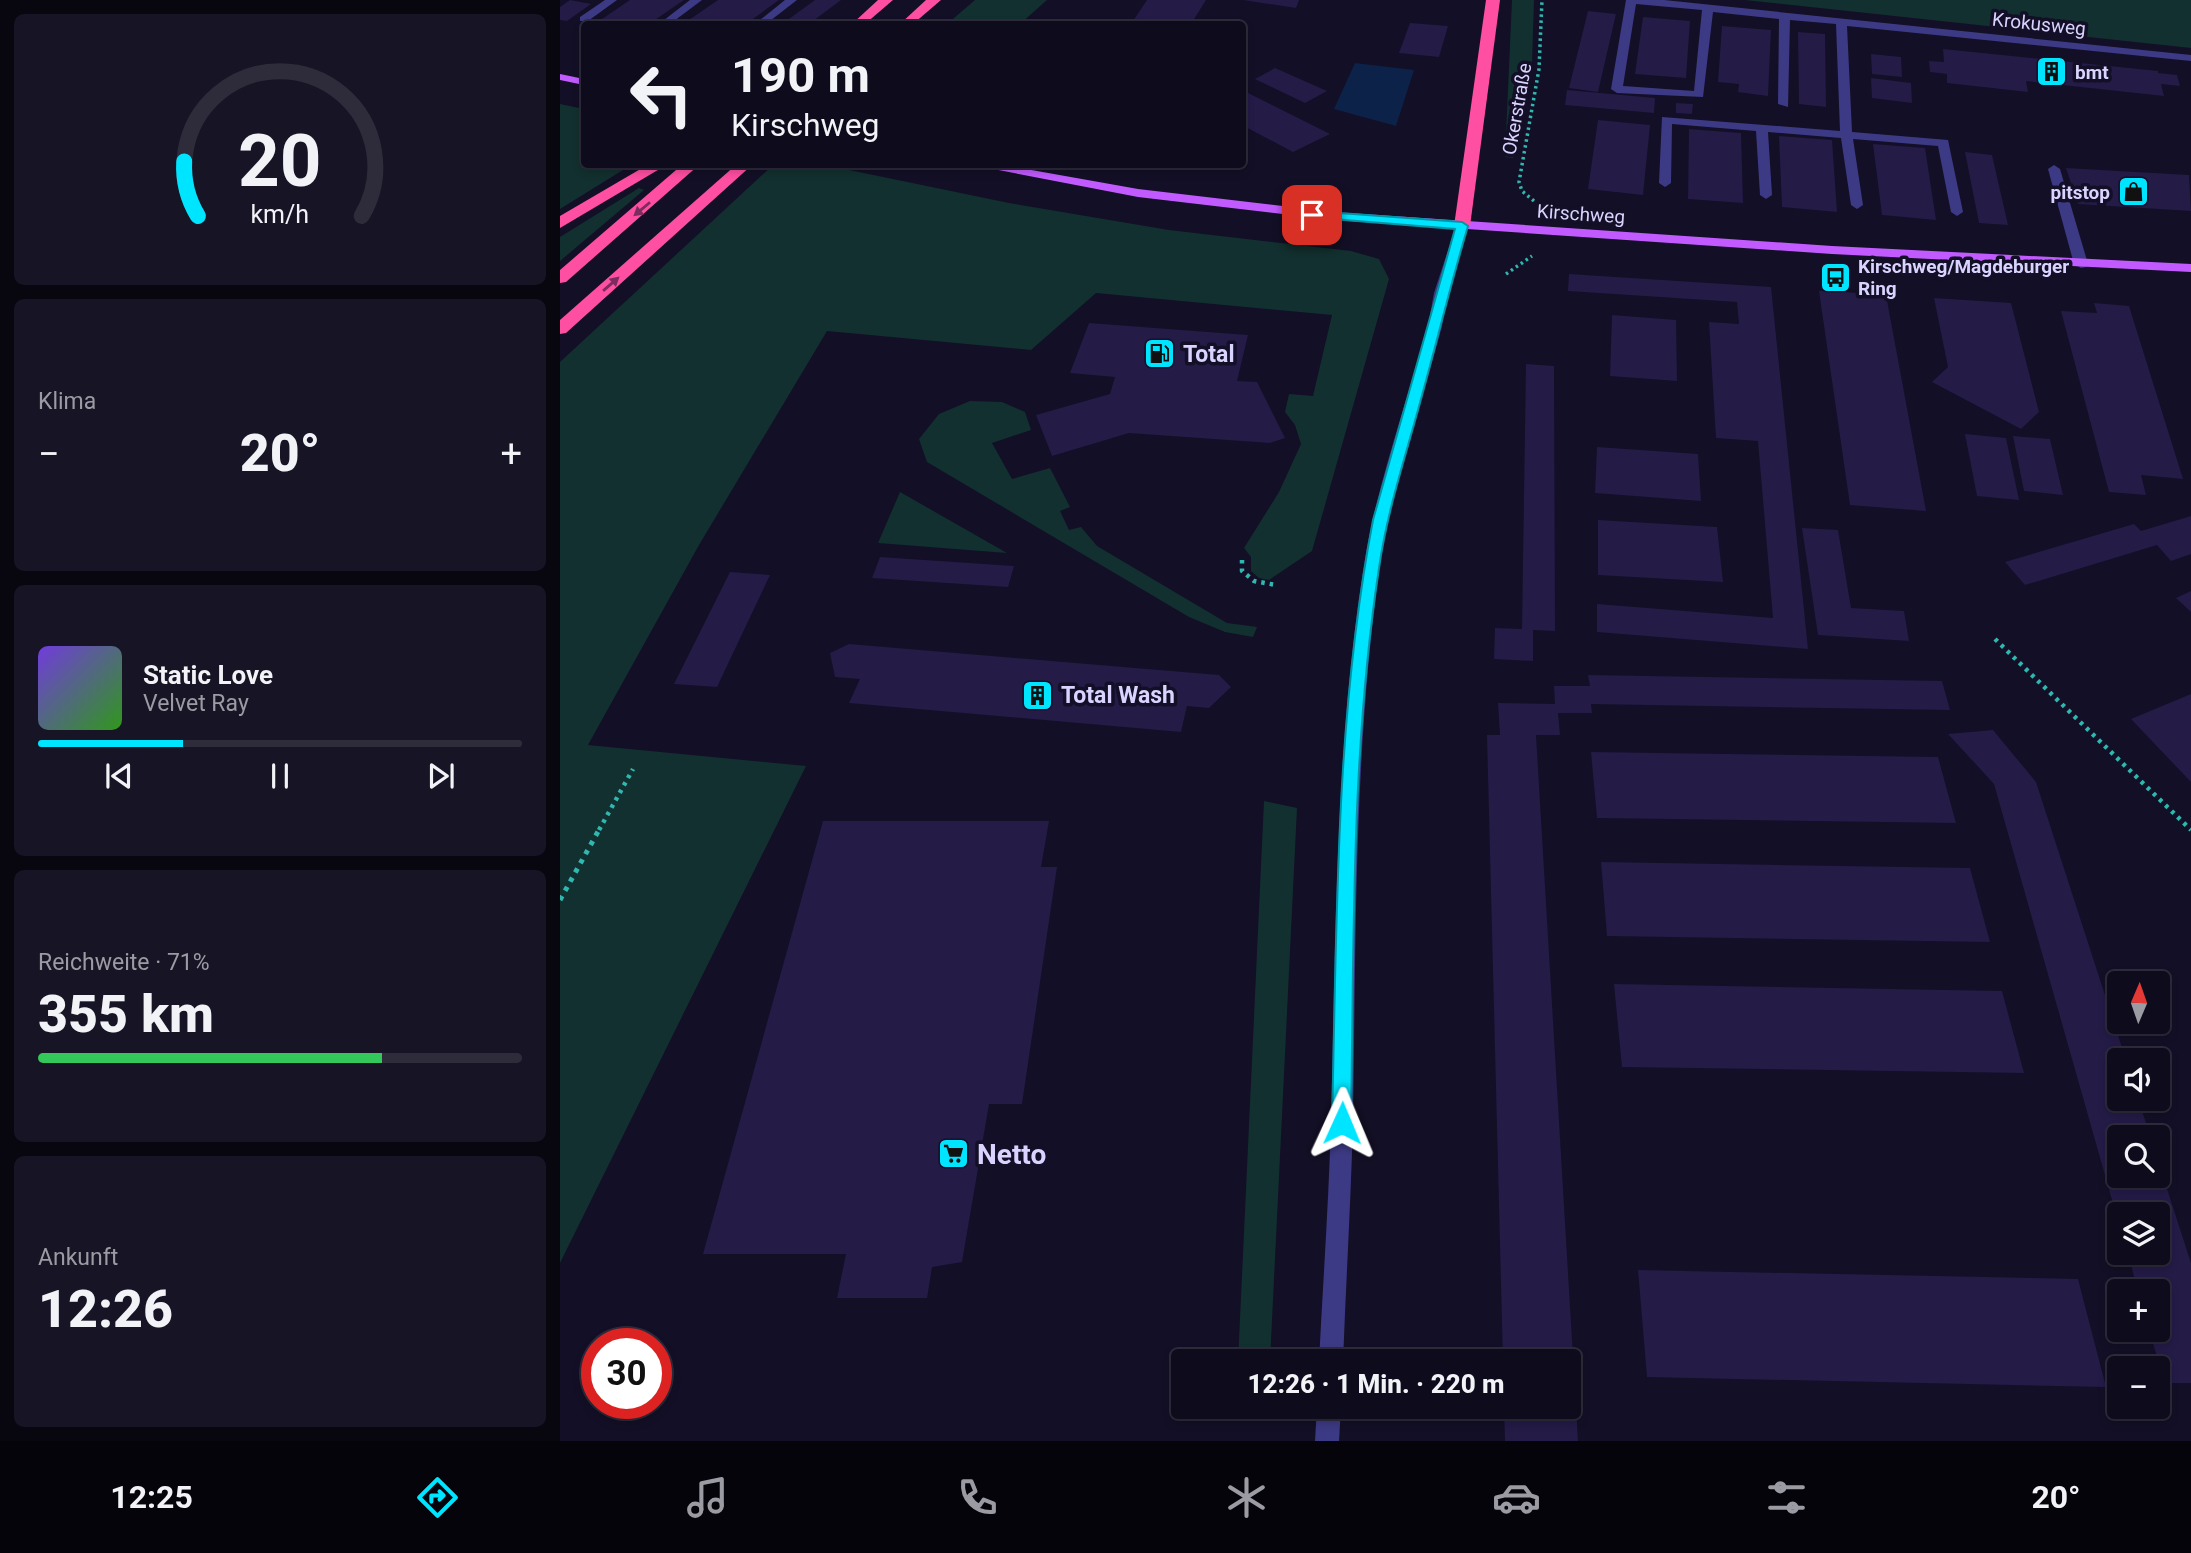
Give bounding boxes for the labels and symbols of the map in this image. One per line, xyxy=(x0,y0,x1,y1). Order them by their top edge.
street label: Krokusweg xyxy=(1991,8,2087,40)
building icon: bmt xyxy=(2035,55,2069,89)
street label: Okerstraße xyxy=(1498,61,1536,157)
place label: bmt xyxy=(2075,61,2109,84)
shop icon: pitstop xyxy=(2116,175,2150,209)
place label: pitstop xyxy=(2051,181,2110,204)
pin xyxy=(1282,185,1342,245)
street label: Kirschweg xyxy=(1536,199,1626,229)
one-way arrow xyxy=(633,201,650,216)
place label: Kirschweg/Magdeburger Ring xyxy=(1858,255,2069,300)
bus stop icon: Kirschweg/Magdeburger Ring xyxy=(1818,260,1852,294)
one-way arrow xyxy=(602,276,620,292)
fuel station icon: Total xyxy=(1143,337,1177,371)
place label: Total xyxy=(1183,341,1234,368)
building icon: Total Wash xyxy=(1021,678,1055,712)
place label: Total Wash xyxy=(1061,682,1175,709)
north arrow xyxy=(2107,971,2170,1034)
position arrow xyxy=(1305,1086,1379,1160)
supermarket icon: Netto xyxy=(937,1137,971,1171)
place label: Netto xyxy=(977,1138,1046,1171)
speed limit sign: 30 xyxy=(581,1328,672,1419)

